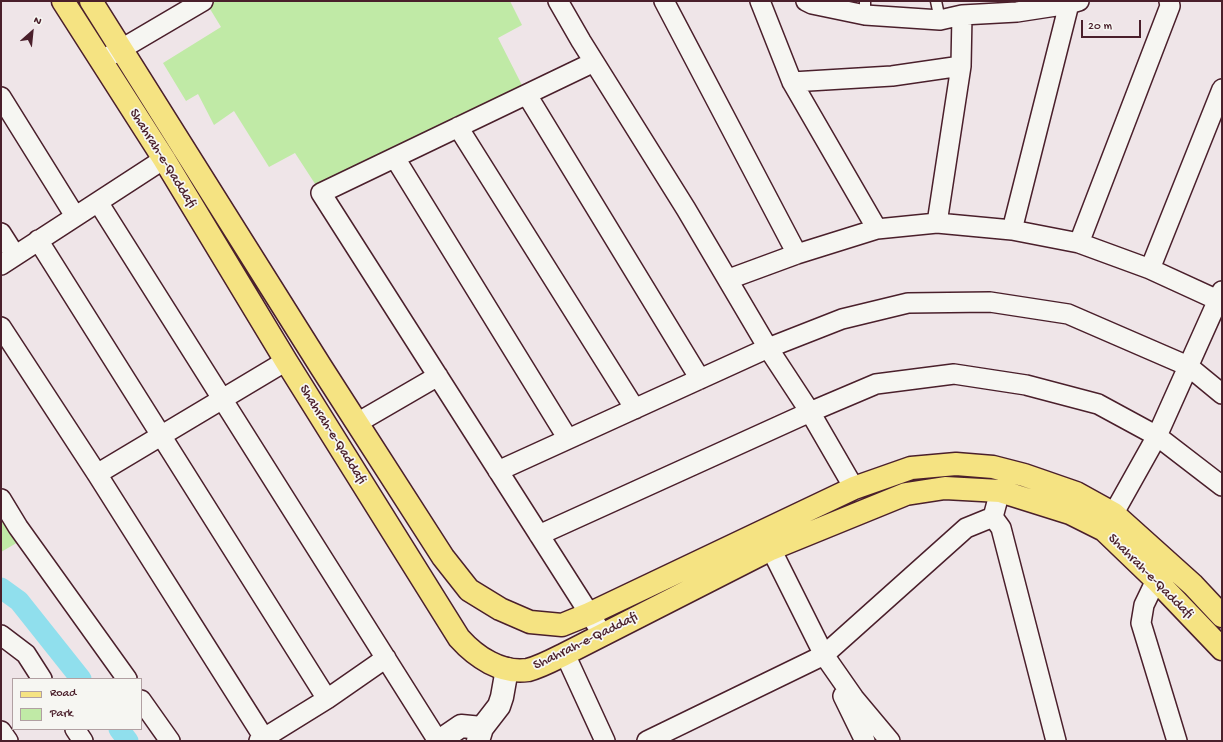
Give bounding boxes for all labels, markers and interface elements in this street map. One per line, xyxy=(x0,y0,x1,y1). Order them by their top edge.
north arrow xyxy=(12,12,52,52)
scale bar xyxy=(1083,12,1143,38)
text: N xyxy=(32,14,43,28)
text: 20 m xyxy=(1088,20,1112,34)
street label: Shahrah-e-Qaddafi xyxy=(125,106,199,212)
street label: Shahrah-e-Qaddafi xyxy=(295,382,369,488)
street label: Shahrah-e-Qaddafi xyxy=(1104,531,1196,623)
street label: Shahrah-e-Qaddafi xyxy=(531,609,641,675)
legend xyxy=(12,678,142,730)
text: Road xyxy=(50,687,76,701)
text: Park xyxy=(50,707,73,721)

